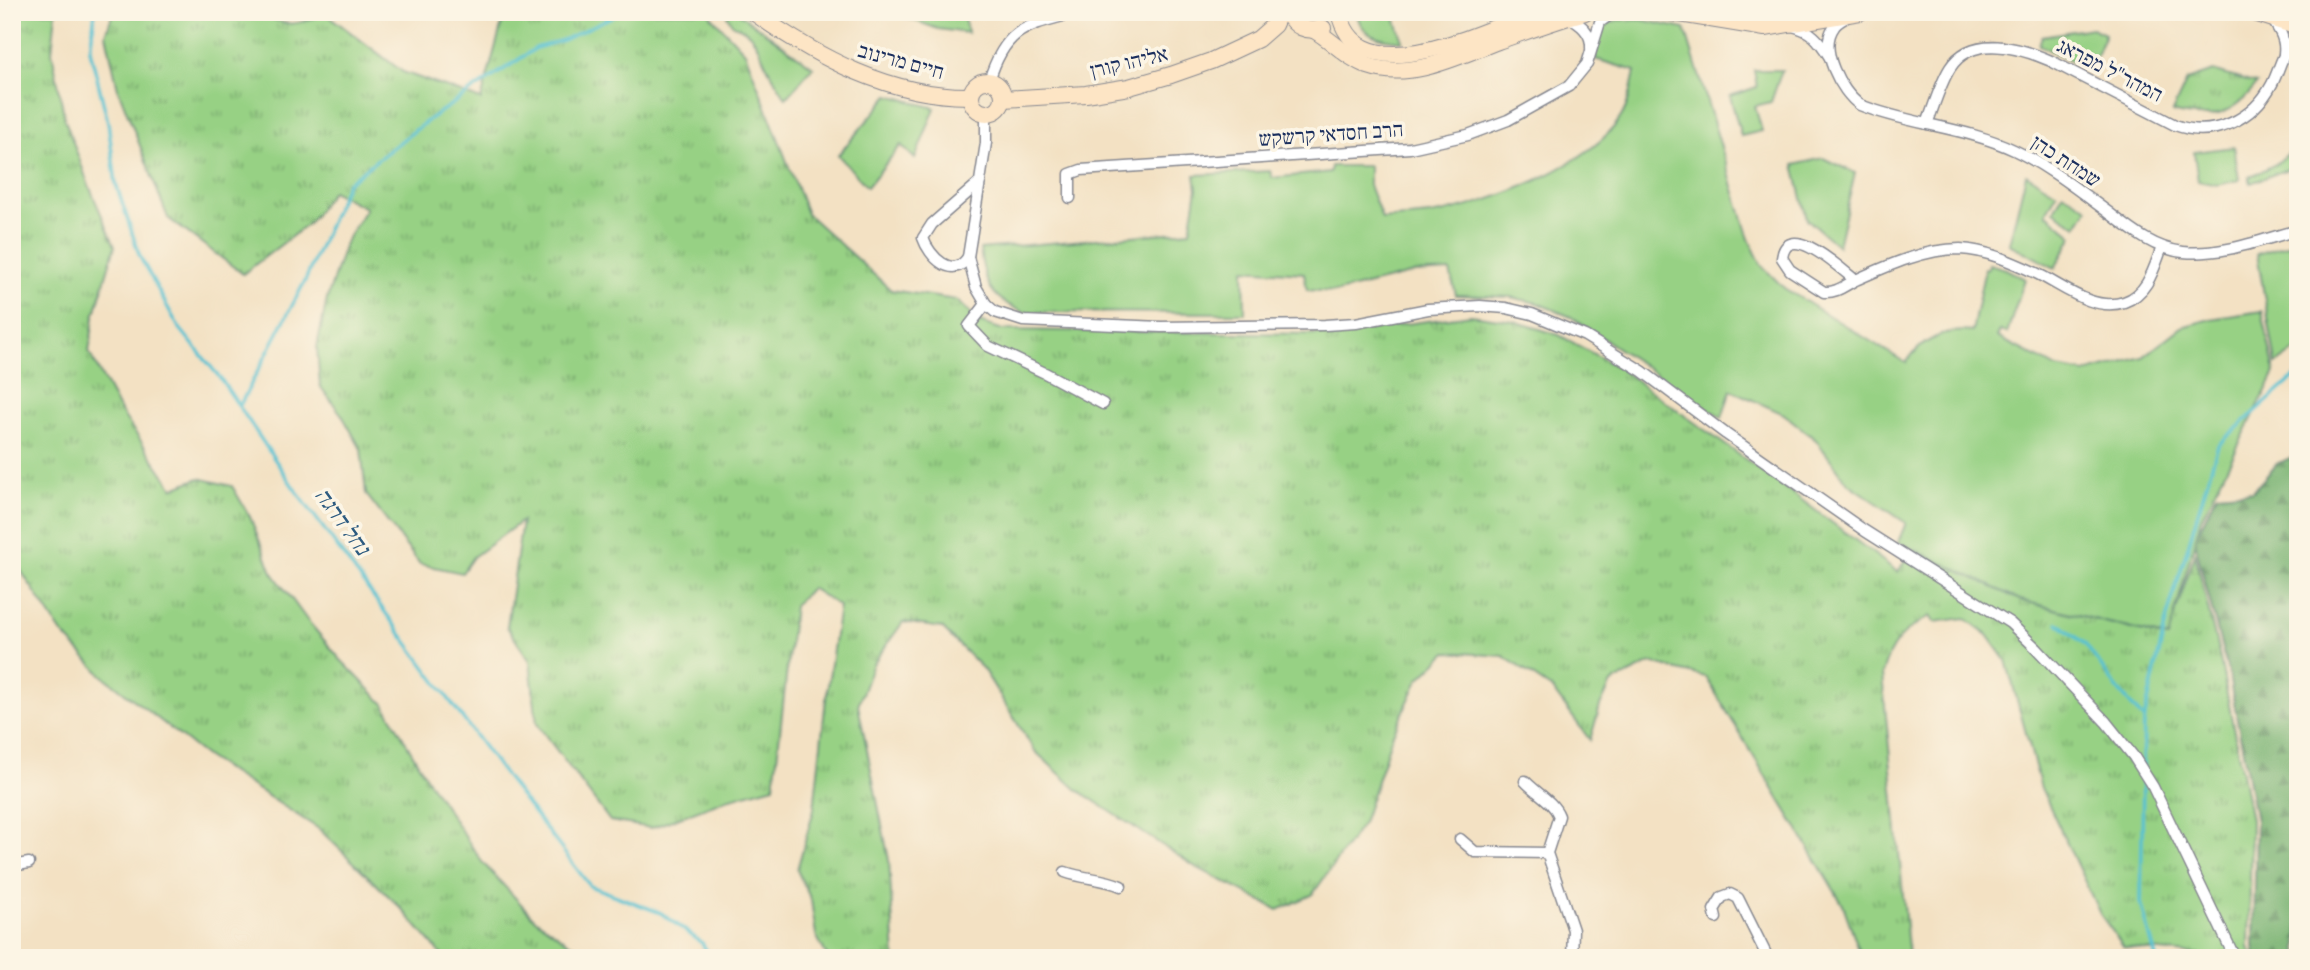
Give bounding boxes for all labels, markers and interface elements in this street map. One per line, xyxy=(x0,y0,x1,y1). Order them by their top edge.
street label: המהר"ל מפראג xyxy=(2051,32,2167,110)
street label: חיים מרינוב xyxy=(854,37,947,88)
street label: אליהו קורן xyxy=(1087,40,1171,87)
street label: הרב חסדאי קרשקש xyxy=(1258,116,1404,155)
street label: שמחת כהן xyxy=(2025,129,2106,196)
water label: נחל דרגה xyxy=(306,482,378,564)

